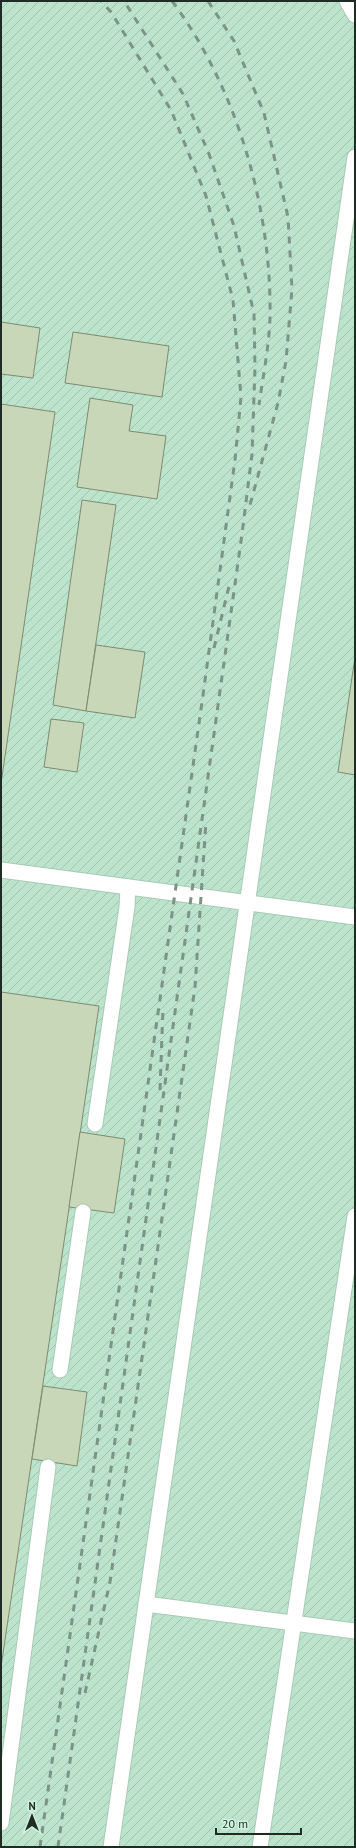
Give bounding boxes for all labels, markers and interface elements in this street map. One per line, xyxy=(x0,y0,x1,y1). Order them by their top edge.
north arrow xyxy=(12,1796,52,1836)
text: N xyxy=(28,1799,36,1813)
scale bar xyxy=(216,1810,301,1836)
text: 20 m xyxy=(222,1816,248,1831)

